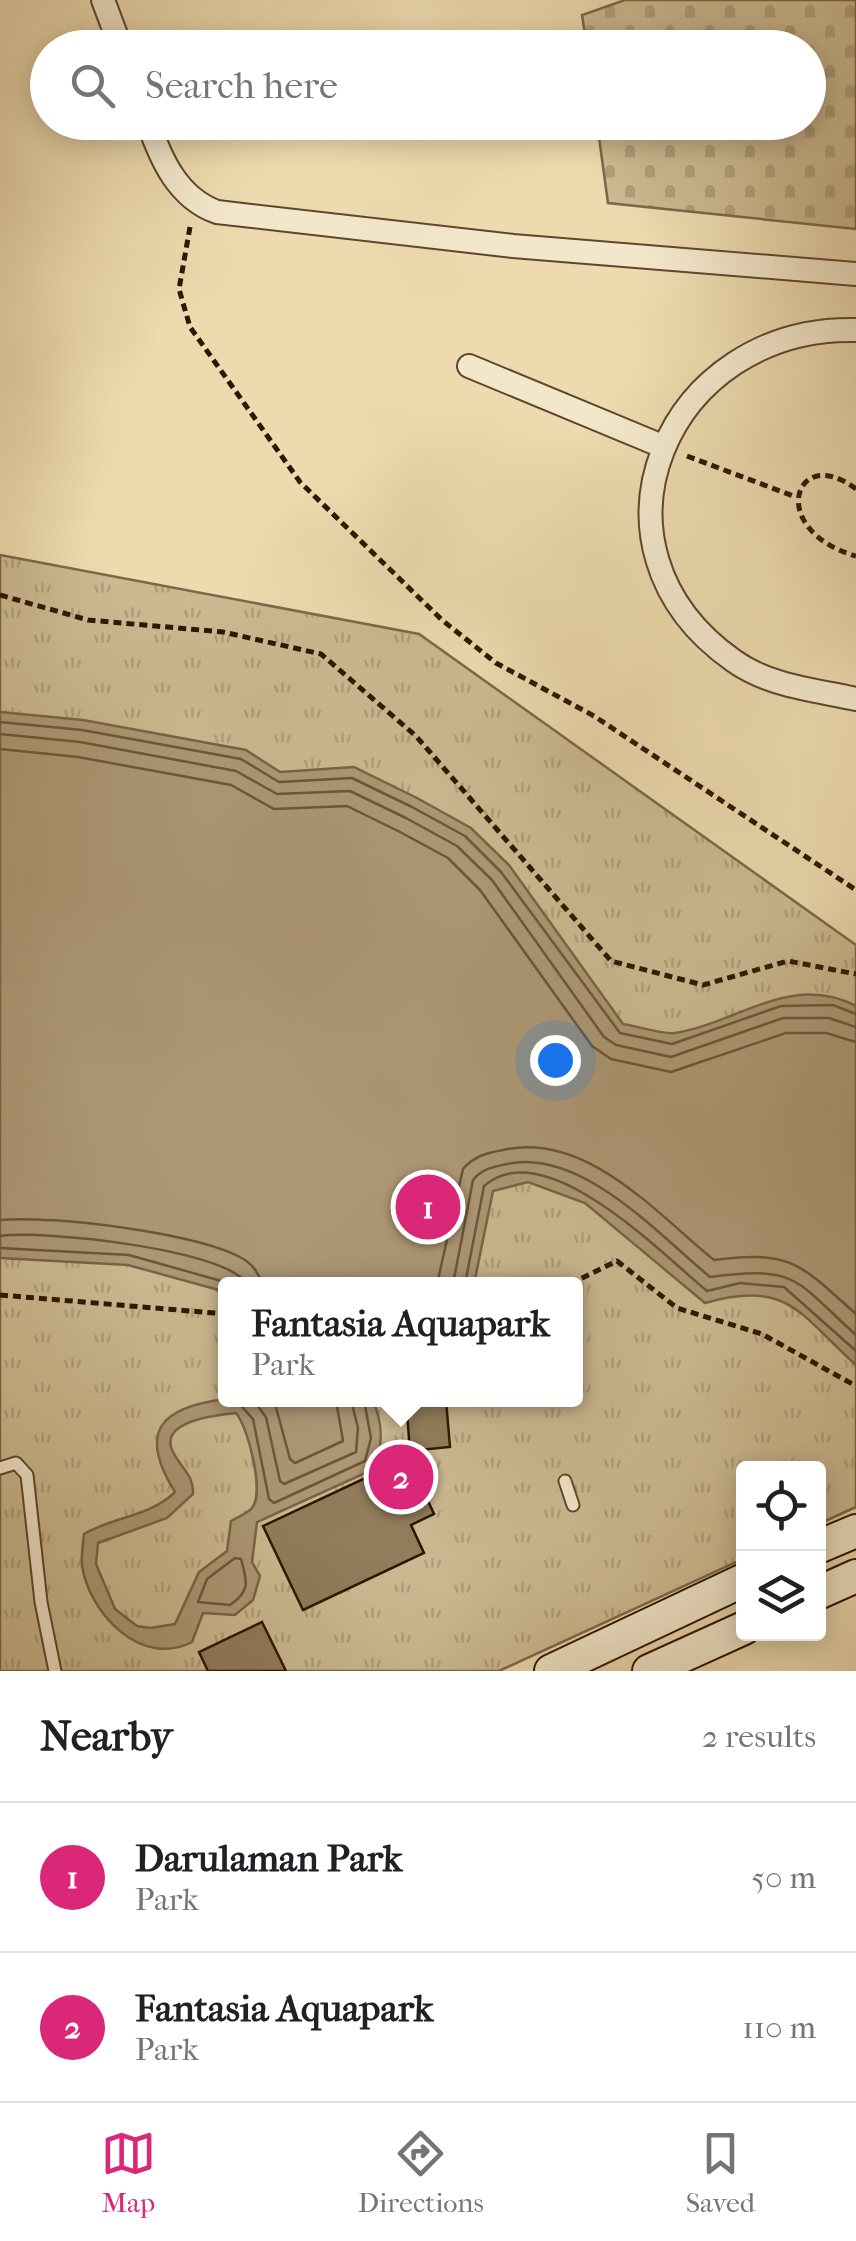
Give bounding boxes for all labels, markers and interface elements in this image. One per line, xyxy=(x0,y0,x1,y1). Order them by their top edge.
search box xyxy=(30,30,826,140)
icon: search xyxy=(65,58,120,113)
text: Search here xyxy=(145,63,338,108)
your location xyxy=(530,1035,581,1086)
pin: 1 xyxy=(396,1170,460,1244)
popup xyxy=(218,1277,583,1407)
text: Fantasia Aquapark xyxy=(251,1301,550,1346)
text: Park xyxy=(251,1346,315,1383)
pin: 2 xyxy=(368,1440,434,1514)
map controls xyxy=(736,1461,826,1641)
button: locate xyxy=(736,1461,826,1551)
button: layers xyxy=(736,1551,826,1641)
text: Nearby xyxy=(40,1712,172,1761)
text: 2 results xyxy=(702,1718,816,1755)
text: Darulaman Park xyxy=(135,1836,402,1881)
text: 1 xyxy=(67,1859,78,1896)
text: 50 m xyxy=(751,1859,816,1896)
text: Park xyxy=(135,1881,199,1918)
text: Fantasia Aquapark xyxy=(135,1986,433,2031)
text: 2 xyxy=(64,2009,81,2046)
text: 110 m xyxy=(742,2009,816,2046)
text: Park xyxy=(135,2031,199,2068)
tab: Map xyxy=(101,2126,156,2219)
tab: Directions xyxy=(358,2126,484,2219)
tab: Saved xyxy=(686,2126,755,2219)

